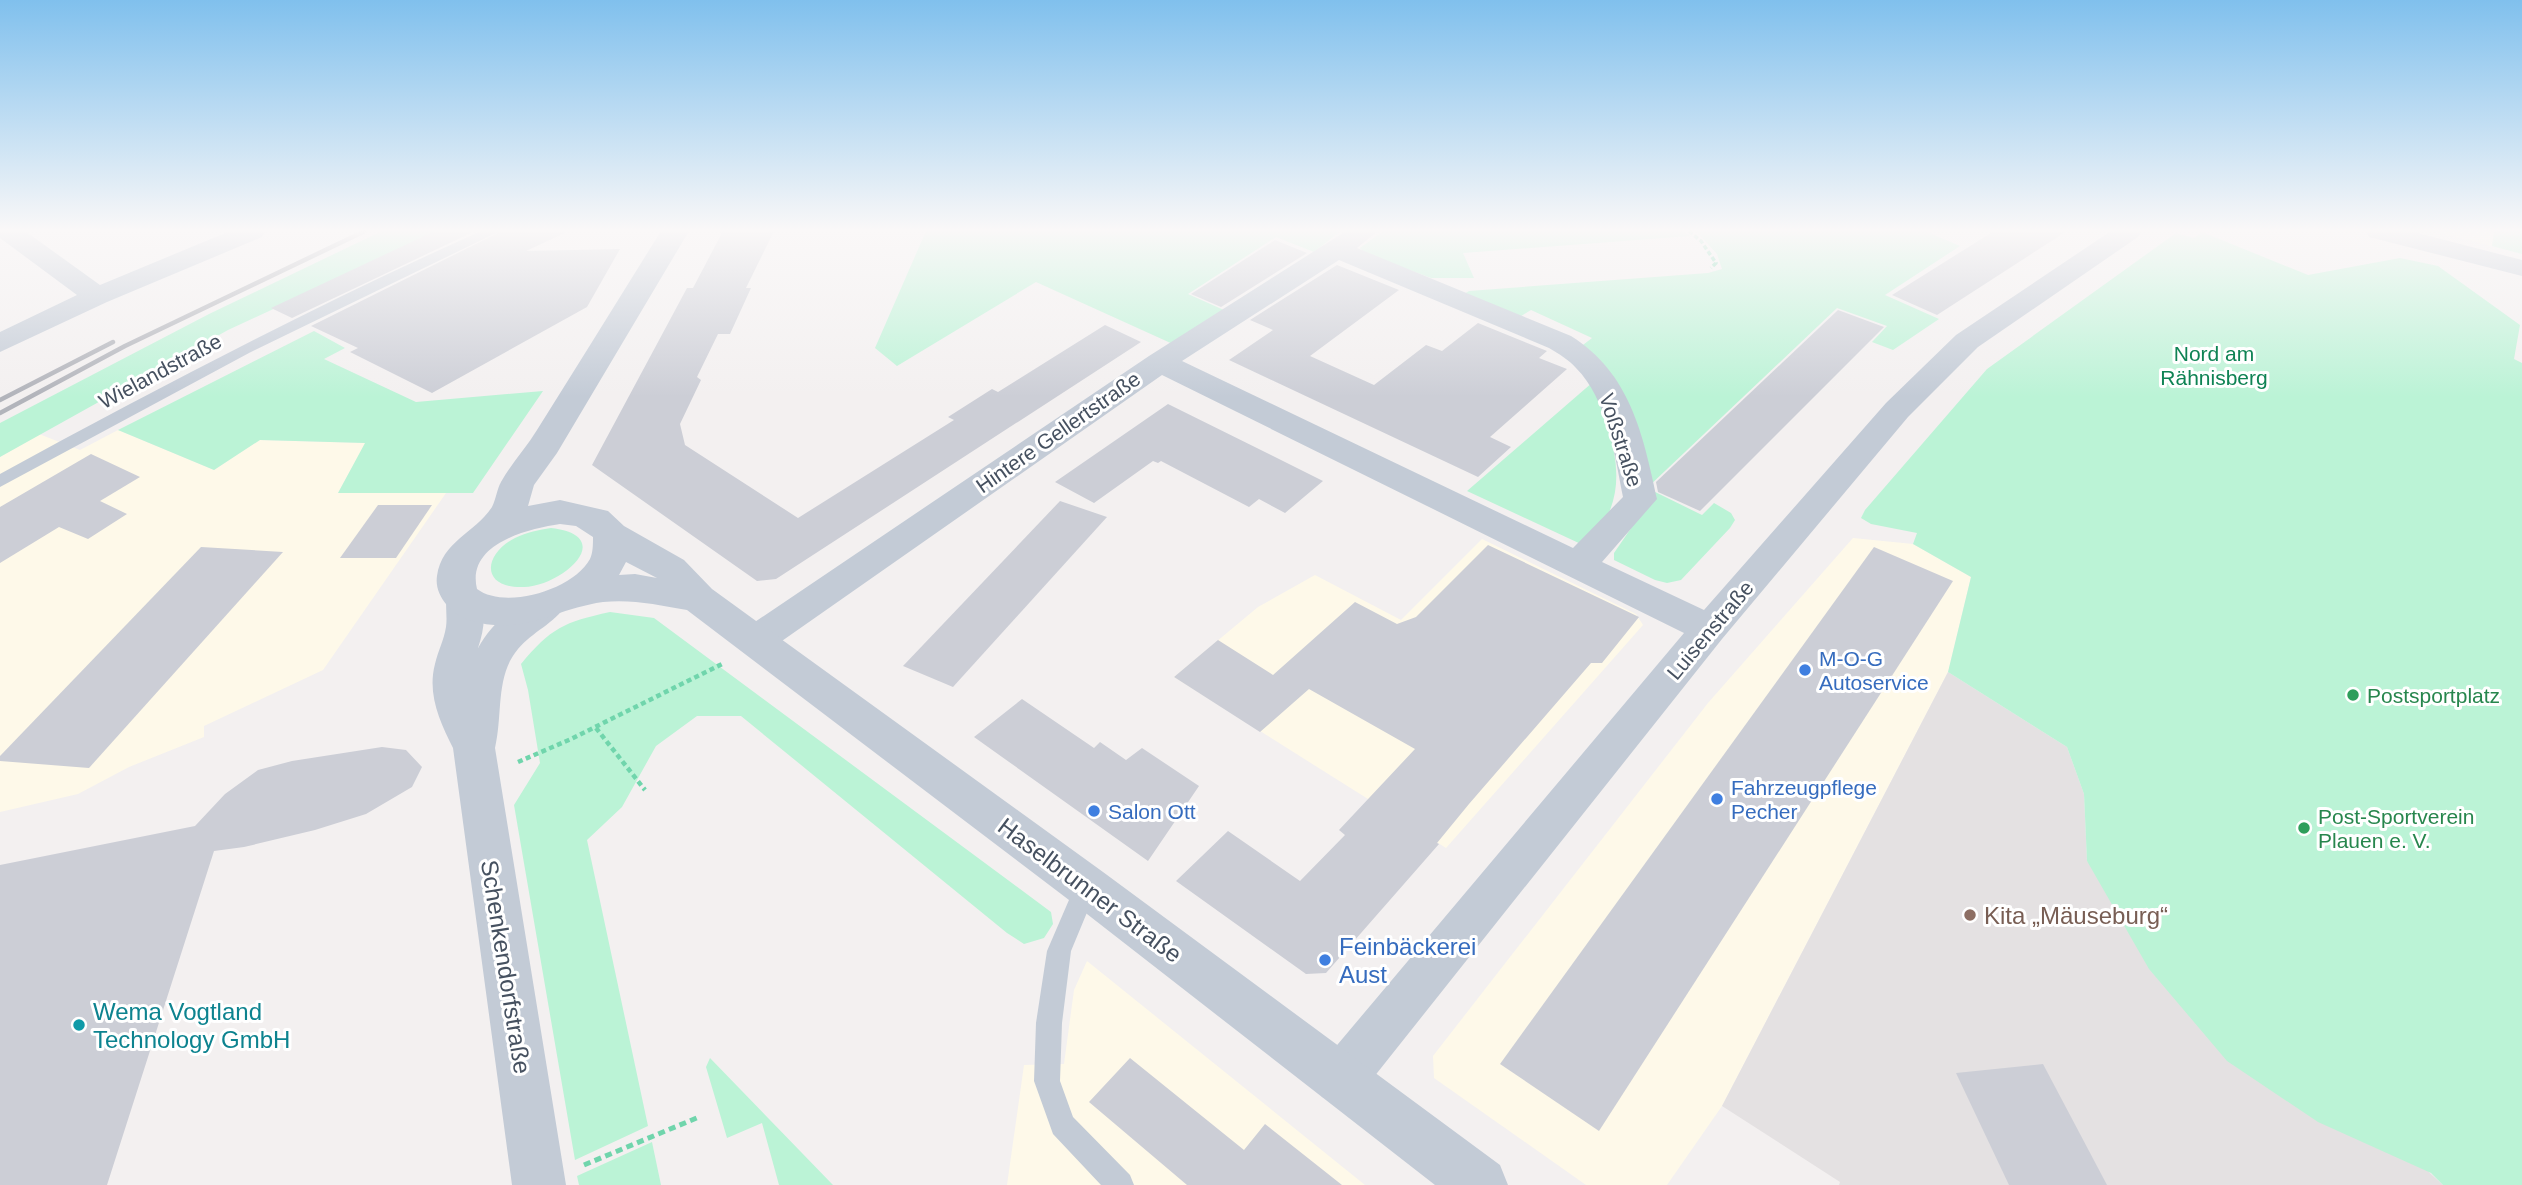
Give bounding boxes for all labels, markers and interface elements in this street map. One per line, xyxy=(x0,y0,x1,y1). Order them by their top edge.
street label: Wielandstraße xyxy=(95,329,225,413)
park label: Nord am Rähnisberg xyxy=(2160,342,2268,389)
street label: Hintere Gellertstraße xyxy=(972,367,1144,497)
street label: Voßstraße xyxy=(1595,390,1647,490)
street label: Luisenstraße xyxy=(1662,576,1758,684)
place label: M-O-G Autoservice xyxy=(1819,647,1929,694)
marker: M-O-G Autoservice xyxy=(1797,662,1813,678)
place label: Postsportplatz xyxy=(2367,684,2500,707)
marker: Postsportplatz xyxy=(2345,687,2361,703)
place label: Fahrzeugpflege Pecher xyxy=(1731,776,1877,823)
marker: Fahrzeugpflege Pecher xyxy=(1709,791,1725,807)
place label: Salon Ott xyxy=(1108,800,1196,823)
marker: Salon Ott xyxy=(1086,803,1102,819)
place label: Post-Sportverein Plauen e. V. xyxy=(2318,805,2474,852)
street label: Haselbrunner Straße xyxy=(993,812,1187,968)
marker: Post-Sportverein Plauen e. V. xyxy=(2296,820,2312,836)
street label: Schenkendorfstraße xyxy=(476,858,536,1076)
place label: Kita „Mäuseburg“ xyxy=(1984,902,2168,929)
marker: Kita „Mäuseburg“ xyxy=(1962,907,1978,923)
place label: Feinbäckerei Aust xyxy=(1339,933,1476,988)
marker: Feinbäckerei Aust xyxy=(1317,952,1333,968)
place label: Wema Vogtland Technology GmbH xyxy=(93,998,290,1053)
marker: Wema Vogtland Technology GmbH xyxy=(71,1017,87,1033)

